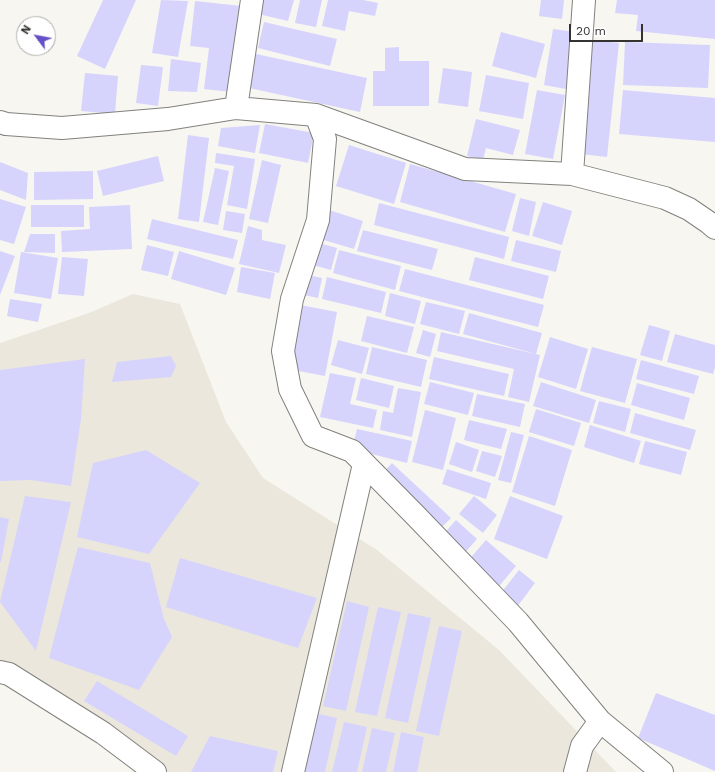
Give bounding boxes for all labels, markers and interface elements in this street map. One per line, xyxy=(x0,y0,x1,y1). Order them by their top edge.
north arrow xyxy=(16,16,56,56)
scale bar xyxy=(571,16,645,42)
text: N xyxy=(19,23,34,37)
text: 20 m xyxy=(576,24,606,38)

